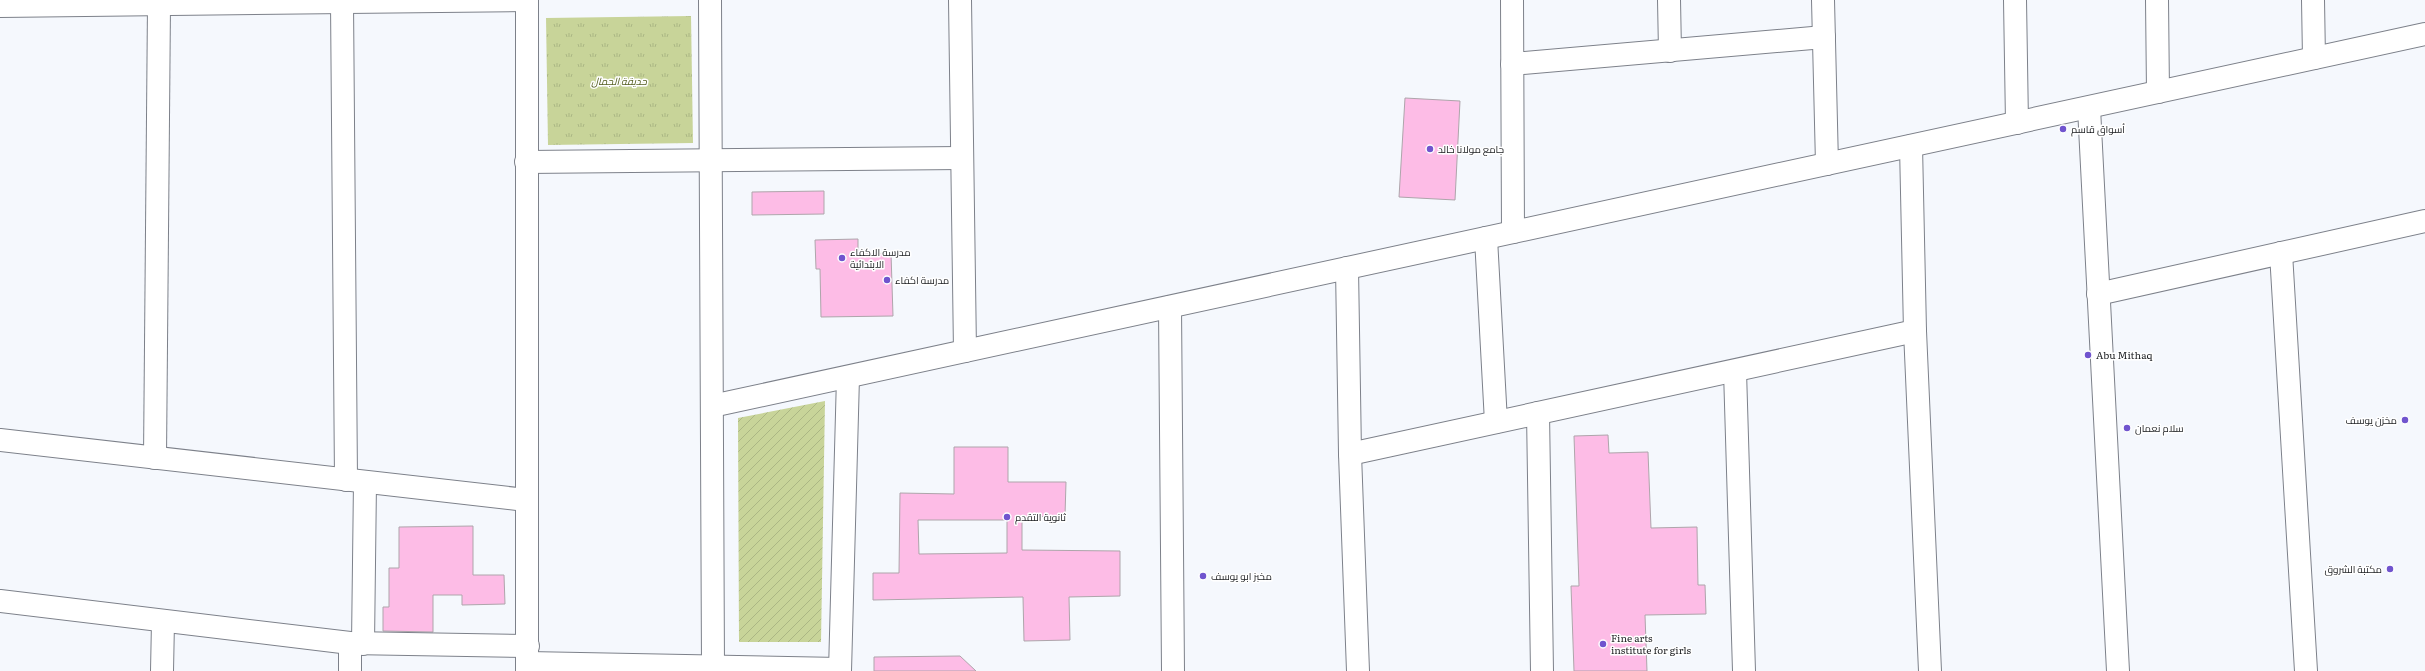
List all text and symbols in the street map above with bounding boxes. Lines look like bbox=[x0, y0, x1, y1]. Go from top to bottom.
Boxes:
park label: حديقة الجمال bbox=[591, 73, 647, 88]
place label: أسواق قاسم bbox=[2071, 121, 2125, 137]
marker: أسواق قاسم bbox=[2058, 124, 2068, 134]
place label: جامع مولانا خالد bbox=[1438, 141, 1504, 156]
marker: جامع مولانا خالد bbox=[1425, 144, 1435, 154]
place label: مدرسة الاكفاء الابتدائية bbox=[850, 244, 911, 271]
marker: مدرسة الاكفاء الابتدائية bbox=[837, 253, 847, 263]
place label: مدرسة اكفاء bbox=[895, 272, 949, 287]
marker: مدرسة اكفاء bbox=[882, 275, 892, 285]
place label: Abu Mithaq bbox=[2096, 347, 2152, 362]
marker: Abu Mithaq bbox=[2083, 350, 2093, 360]
place label: مخزن يوسف bbox=[2346, 412, 2397, 427]
marker: مخزن يوسف bbox=[2400, 415, 2410, 425]
place label: سلام نعمان bbox=[2135, 420, 2184, 436]
marker: سلام نعمان bbox=[2122, 423, 2132, 433]
place label: ثانوية التقدم bbox=[1015, 509, 1066, 525]
marker: ثانوية التقدم bbox=[1002, 512, 1012, 522]
place label: مكتبة الشروق bbox=[2324, 561, 2382, 576]
marker: مكتبة الشروق bbox=[2385, 564, 2395, 574]
place label: مخبز ابو يوسف bbox=[1211, 568, 1272, 583]
marker: مخبز ابو يوسف bbox=[1198, 571, 1208, 581]
place label: Fine arts institute for girls bbox=[1611, 630, 1692, 657]
marker: Fine arts institute for girls bbox=[1598, 639, 1608, 649]

